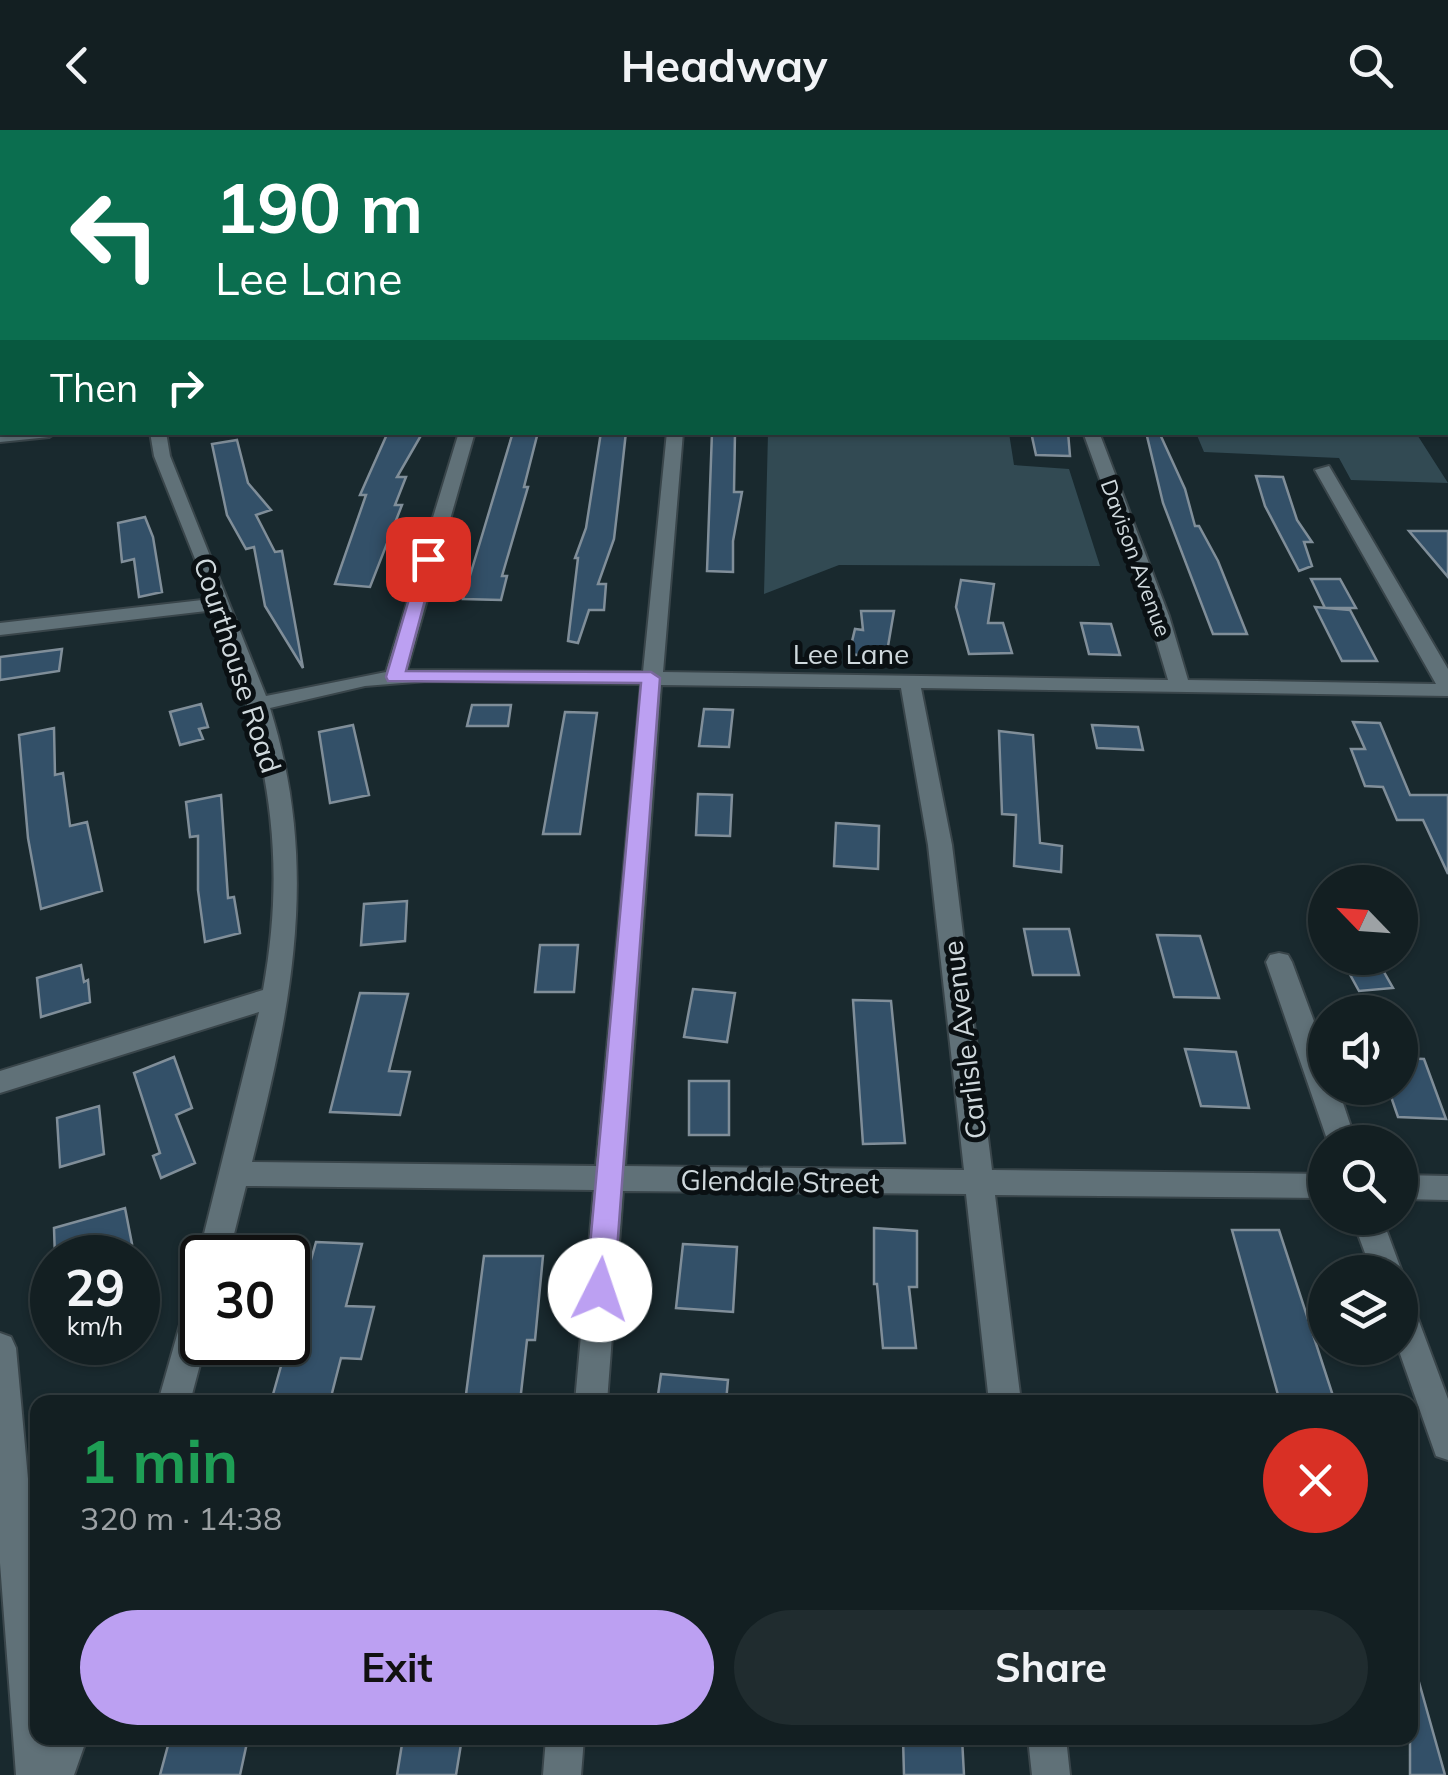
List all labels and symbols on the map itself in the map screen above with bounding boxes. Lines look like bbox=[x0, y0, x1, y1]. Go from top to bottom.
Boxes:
street label: Davison Avenue bbox=[1095, 476, 1177, 640]
pin bbox=[386, 517, 471, 602]
street label: Courthouse Road bbox=[187, 553, 289, 777]
street label: Lee Lane bbox=[793, 636, 909, 671]
north arrow bbox=[1308, 865, 1418, 975]
street label: Carlisle Avenue bbox=[934, 939, 994, 1141]
street label: Glendale Street bbox=[680, 1162, 880, 1200]
speed limit sign: 30 bbox=[180, 1235, 310, 1365]
position arrow bbox=[548, 1238, 652, 1342]

